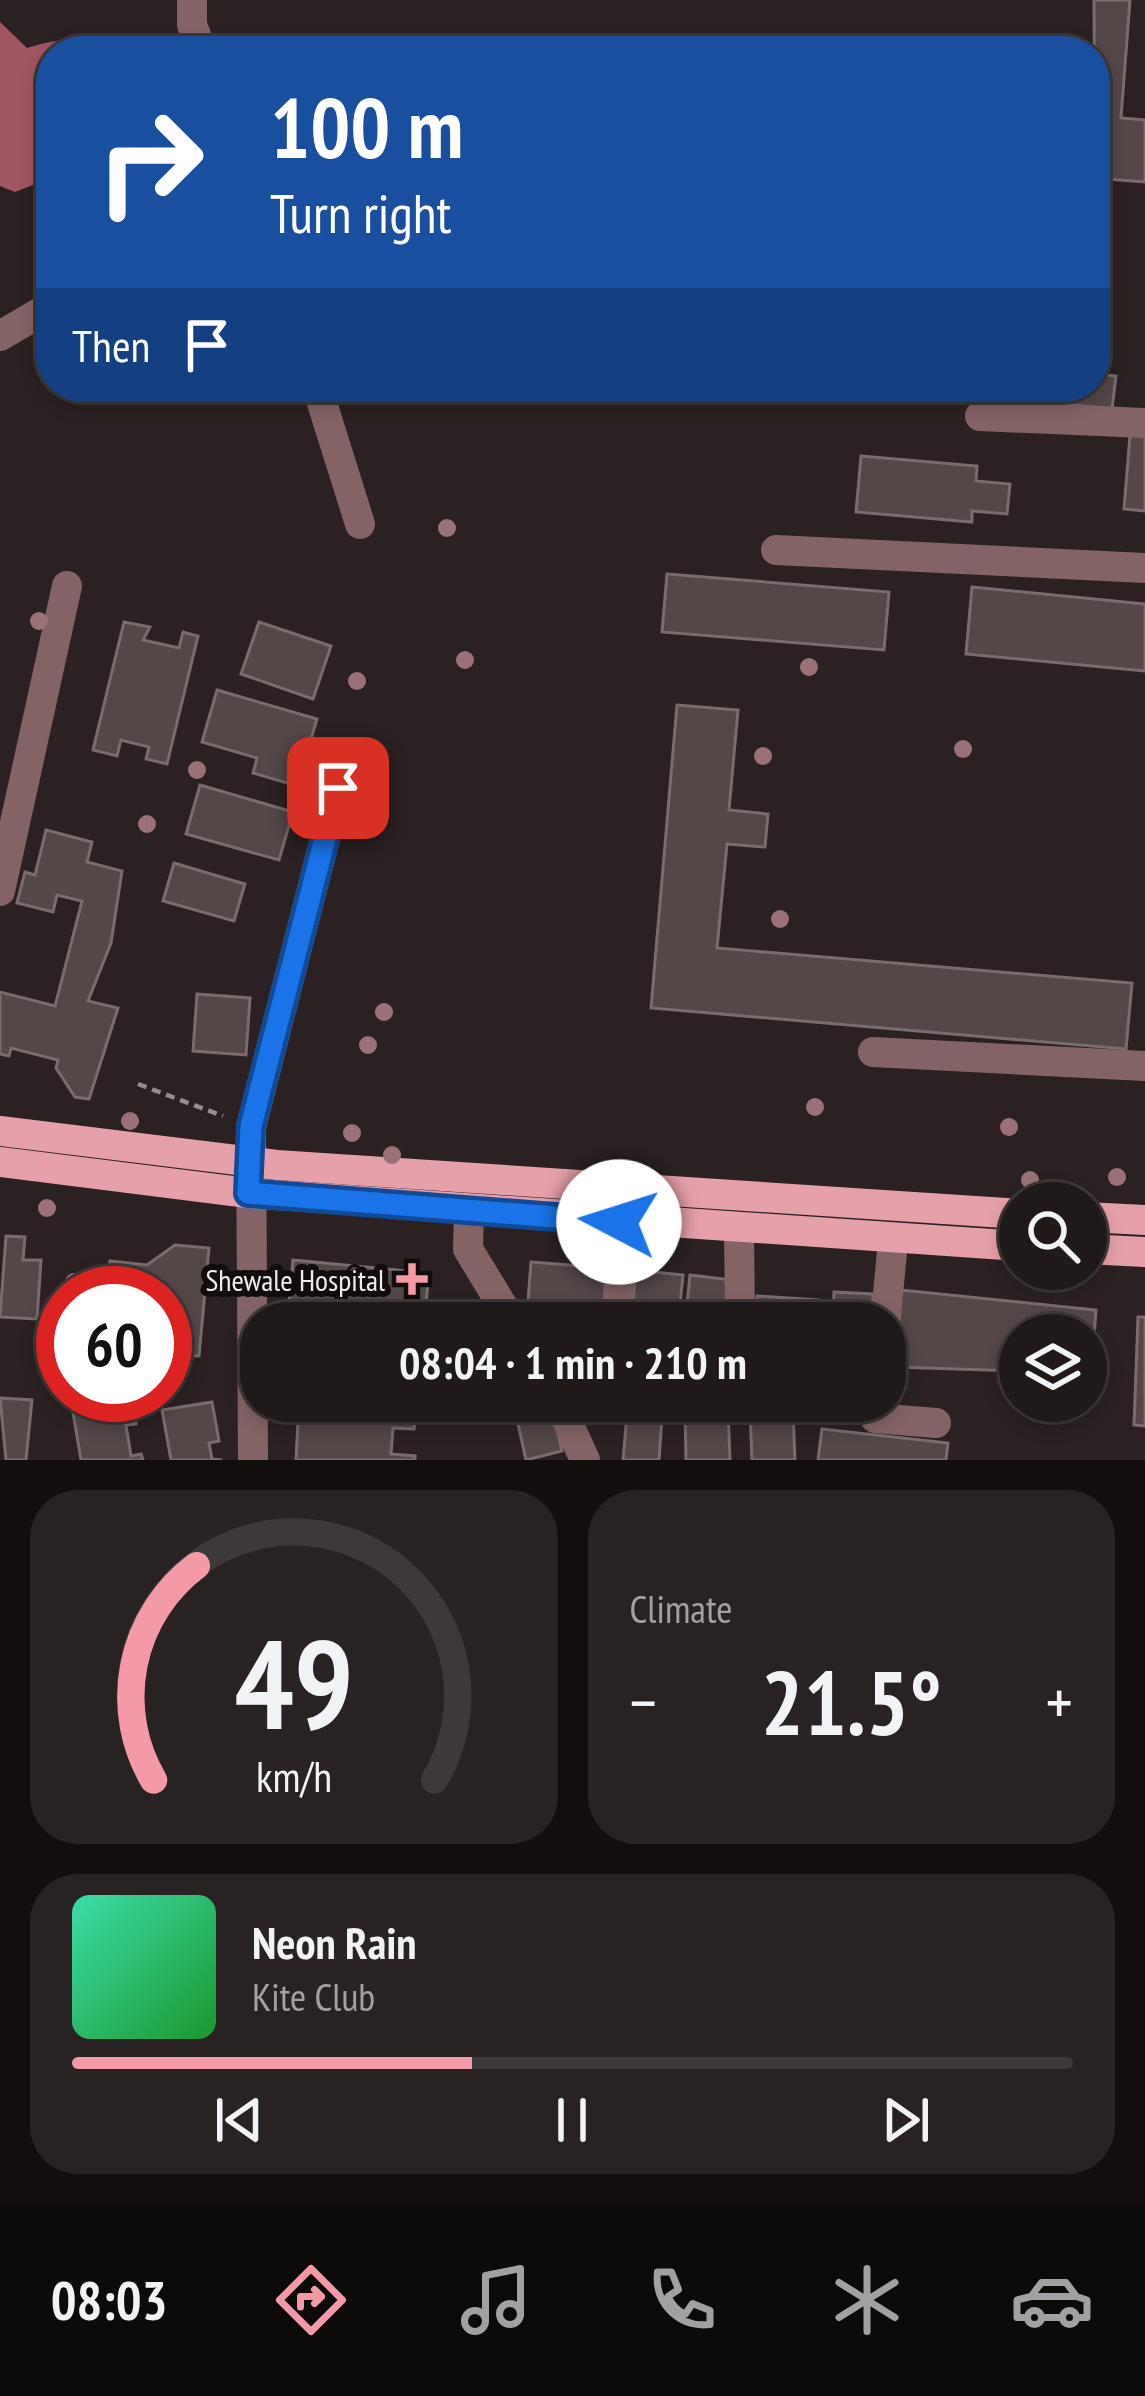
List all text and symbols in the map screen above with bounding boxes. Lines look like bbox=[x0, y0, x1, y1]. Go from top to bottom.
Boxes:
text: 100 m bbox=[270, 72, 463, 181]
icon: right bbox=[72, 84, 228, 240]
text: Turn right bbox=[270, 178, 451, 248]
icon: arrive bbox=[174, 312, 240, 378]
text: Then bbox=[72, 316, 150, 374]
pin bbox=[287, 737, 389, 839]
icon: arrive bbox=[305, 755, 371, 821]
position arrow bbox=[556, 1159, 682, 1285]
map controls bbox=[999, 1182, 1107, 1422]
button: search bbox=[999, 1182, 1107, 1290]
place label: Shewale Hospital bbox=[205, 1260, 385, 1299]
marker: Shewale Hospital bbox=[396, 1263, 428, 1295]
speed limit sign: 60 bbox=[36, 1266, 192, 1422]
button: layers bbox=[999, 1314, 1107, 1422]
text: 08:04 · 1 min · 210 m bbox=[399, 1333, 747, 1391]
text: Climate bbox=[630, 1583, 732, 1634]
text: 49 bbox=[234, 1602, 353, 1763]
text: 21.5° bbox=[761, 1643, 942, 1760]
text: − bbox=[630, 1659, 657, 1744]
text: + bbox=[1046, 1659, 1073, 1744]
text: km/h bbox=[256, 1748, 332, 1804]
text: Neon Rain bbox=[252, 1913, 417, 1971]
text: Kite Club bbox=[252, 1971, 375, 2022]
icon: previous bbox=[206, 2087, 272, 2153]
icon: pause bbox=[539, 2087, 605, 2153]
icon: next bbox=[873, 2087, 939, 2153]
icon: directions bbox=[269, 2258, 353, 2342]
icon: music bbox=[454, 2258, 538, 2342]
icon: phone bbox=[640, 2258, 724, 2342]
icon: climate bbox=[825, 2258, 909, 2342]
icon: car bbox=[1010, 2258, 1094, 2342]
text: 08:03 bbox=[51, 2265, 167, 2335]

